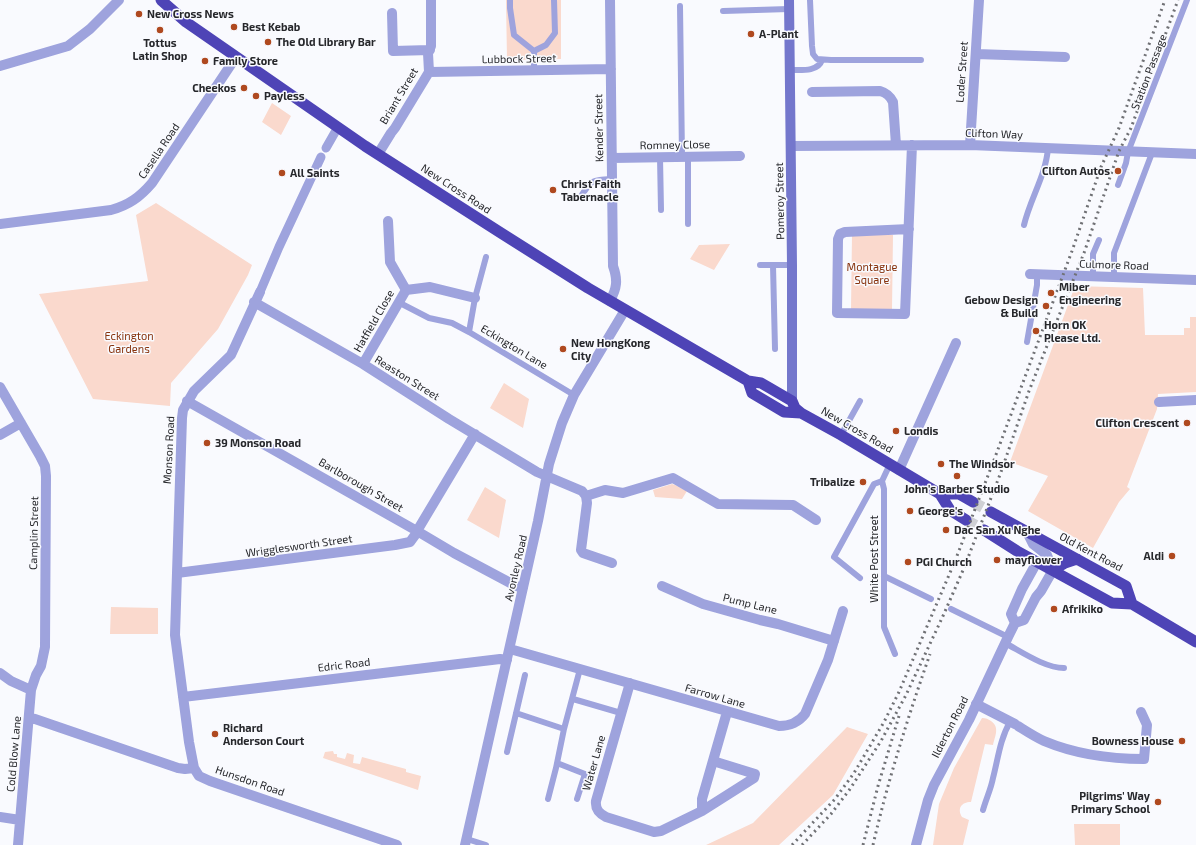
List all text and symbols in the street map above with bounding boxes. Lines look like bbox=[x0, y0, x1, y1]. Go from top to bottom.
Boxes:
place label: New Cross News bbox=[147, 7, 234, 21]
marker: New Cross News bbox=[134, 9, 144, 19]
place label: Best Kebab bbox=[242, 20, 300, 34]
marker: Best Kebab bbox=[229, 22, 239, 32]
marker: Tottus Latin Shop bbox=[155, 25, 165, 35]
place label: A-Plant bbox=[759, 27, 799, 41]
marker: A-Plant bbox=[746, 29, 756, 39]
street label: Station Passage bbox=[1128, 32, 1170, 112]
place label: The Old Library Bar bbox=[276, 35, 376, 49]
place label: Tottus Latin Shop bbox=[133, 36, 187, 62]
marker: The Old Library Bar bbox=[263, 37, 273, 47]
street label: Loder Street bbox=[953, 41, 971, 103]
street label: Lubbock Street bbox=[482, 52, 556, 66]
place label: Family Store bbox=[213, 54, 278, 68]
marker: Family Store bbox=[200, 56, 210, 66]
street label: Briant Street bbox=[377, 65, 421, 127]
place label: Cheekos bbox=[192, 81, 236, 95]
marker: Cheekos bbox=[239, 83, 249, 93]
place label: Payless bbox=[264, 89, 305, 103]
marker: Payless bbox=[251, 91, 261, 101]
street label: Kender Street bbox=[592, 94, 606, 162]
street label: Casella Road bbox=[136, 121, 182, 181]
street label: Clifton Way bbox=[965, 126, 1023, 142]
street label: Romney Close bbox=[640, 138, 710, 152]
street label: New Cross Road bbox=[418, 161, 494, 217]
street label: Pomeroy Street bbox=[773, 162, 787, 240]
place label: Clifton Autos bbox=[1042, 164, 1110, 178]
place label: All Saints bbox=[290, 166, 339, 180]
marker: Clifton Autos bbox=[1113, 166, 1123, 176]
marker: All Saints bbox=[277, 168, 287, 178]
place label: Christ Faith Tabernacle bbox=[561, 177, 621, 203]
marker: Christ Faith Tabernacle bbox=[548, 185, 558, 195]
street label: Culmore Road bbox=[1079, 257, 1149, 273]
park label: Montague Square bbox=[847, 260, 897, 286]
place label: Miber Engineering bbox=[1059, 280, 1121, 306]
street label: Hatfield Close bbox=[351, 288, 397, 354]
marker: Miber Engineering bbox=[1046, 288, 1056, 298]
place label: Gebow Design & Build bbox=[964, 293, 1038, 319]
marker: Gebow Design & Build bbox=[1041, 301, 1051, 311]
place label: Horn OK Please Ltd. bbox=[1044, 318, 1101, 344]
street label: Eckington Lane bbox=[478, 322, 550, 372]
marker: Horn OK Please Ltd. bbox=[1031, 326, 1041, 336]
park label: Eckington Gardens bbox=[104, 329, 154, 355]
place label: New HongKong City bbox=[571, 336, 650, 362]
marker: New HongKong City bbox=[558, 344, 568, 354]
street label: Reaston Street bbox=[372, 353, 442, 403]
street label: New Cross Road bbox=[819, 404, 895, 456]
street label: Monson Road bbox=[161, 416, 177, 484]
place label: Clifton Crescent bbox=[1095, 416, 1179, 430]
marker: Clifton Crescent bbox=[1182, 418, 1192, 428]
place label: Londis bbox=[904, 424, 938, 438]
marker: Londis bbox=[891, 426, 901, 436]
place label: 39 Monson Road bbox=[215, 436, 301, 450]
marker: 39 Monson Road bbox=[202, 438, 212, 448]
street label: Barlborough Street bbox=[316, 455, 406, 515]
place label: The Windsor bbox=[949, 457, 1015, 471]
marker: The Windsor bbox=[936, 459, 946, 469]
marker: John's Barber Studio bbox=[952, 471, 962, 481]
place label: Tribalize bbox=[810, 475, 855, 489]
marker: Tribalize bbox=[858, 477, 868, 487]
place label: John's Barber Studio bbox=[904, 482, 1010, 496]
street label: Camplin Street bbox=[27, 496, 41, 570]
place label: George's bbox=[918, 504, 963, 518]
marker: George's bbox=[905, 506, 915, 516]
street label: White Post Street bbox=[867, 515, 881, 603]
place label: Dac San Xu Nghe bbox=[954, 523, 1041, 537]
marker: Dac San Xu Nghe bbox=[941, 525, 951, 535]
street label: Old Kent Road bbox=[1057, 530, 1125, 574]
street label: Wrigglesworth Street bbox=[245, 532, 353, 560]
street label: Avonley Road bbox=[502, 533, 530, 603]
place label: Aldi bbox=[1144, 549, 1164, 563]
marker: Aldi bbox=[1167, 551, 1177, 561]
place label: mayflower bbox=[1005, 553, 1062, 567]
place label: PGI Church bbox=[916, 555, 972, 569]
marker: mayflower bbox=[992, 555, 1002, 565]
marker: PGI Church bbox=[903, 557, 913, 567]
street label: Pump Lane bbox=[722, 591, 778, 617]
place label: Afrikiko bbox=[1062, 602, 1103, 616]
marker: Afrikiko bbox=[1049, 604, 1059, 614]
street label: Edric Road bbox=[317, 655, 371, 675]
street label: Farrow Lane bbox=[683, 681, 747, 711]
street label: Ilderton Road bbox=[929, 694, 971, 760]
street label: Cold Blow Lane bbox=[4, 715, 24, 793]
place label: Richard Anderson Court bbox=[223, 721, 304, 747]
marker: Richard Anderson Court bbox=[210, 729, 220, 739]
street label: Water Lane bbox=[580, 734, 608, 792]
place label: Bowness House bbox=[1092, 734, 1174, 748]
marker: Bowness House bbox=[1177, 736, 1187, 746]
street label: Hunsdon Road bbox=[214, 763, 286, 799]
place label: Pilgrims' Way Primary School bbox=[1071, 789, 1150, 815]
marker: Pilgrims' Way Primary School bbox=[1153, 797, 1163, 807]

